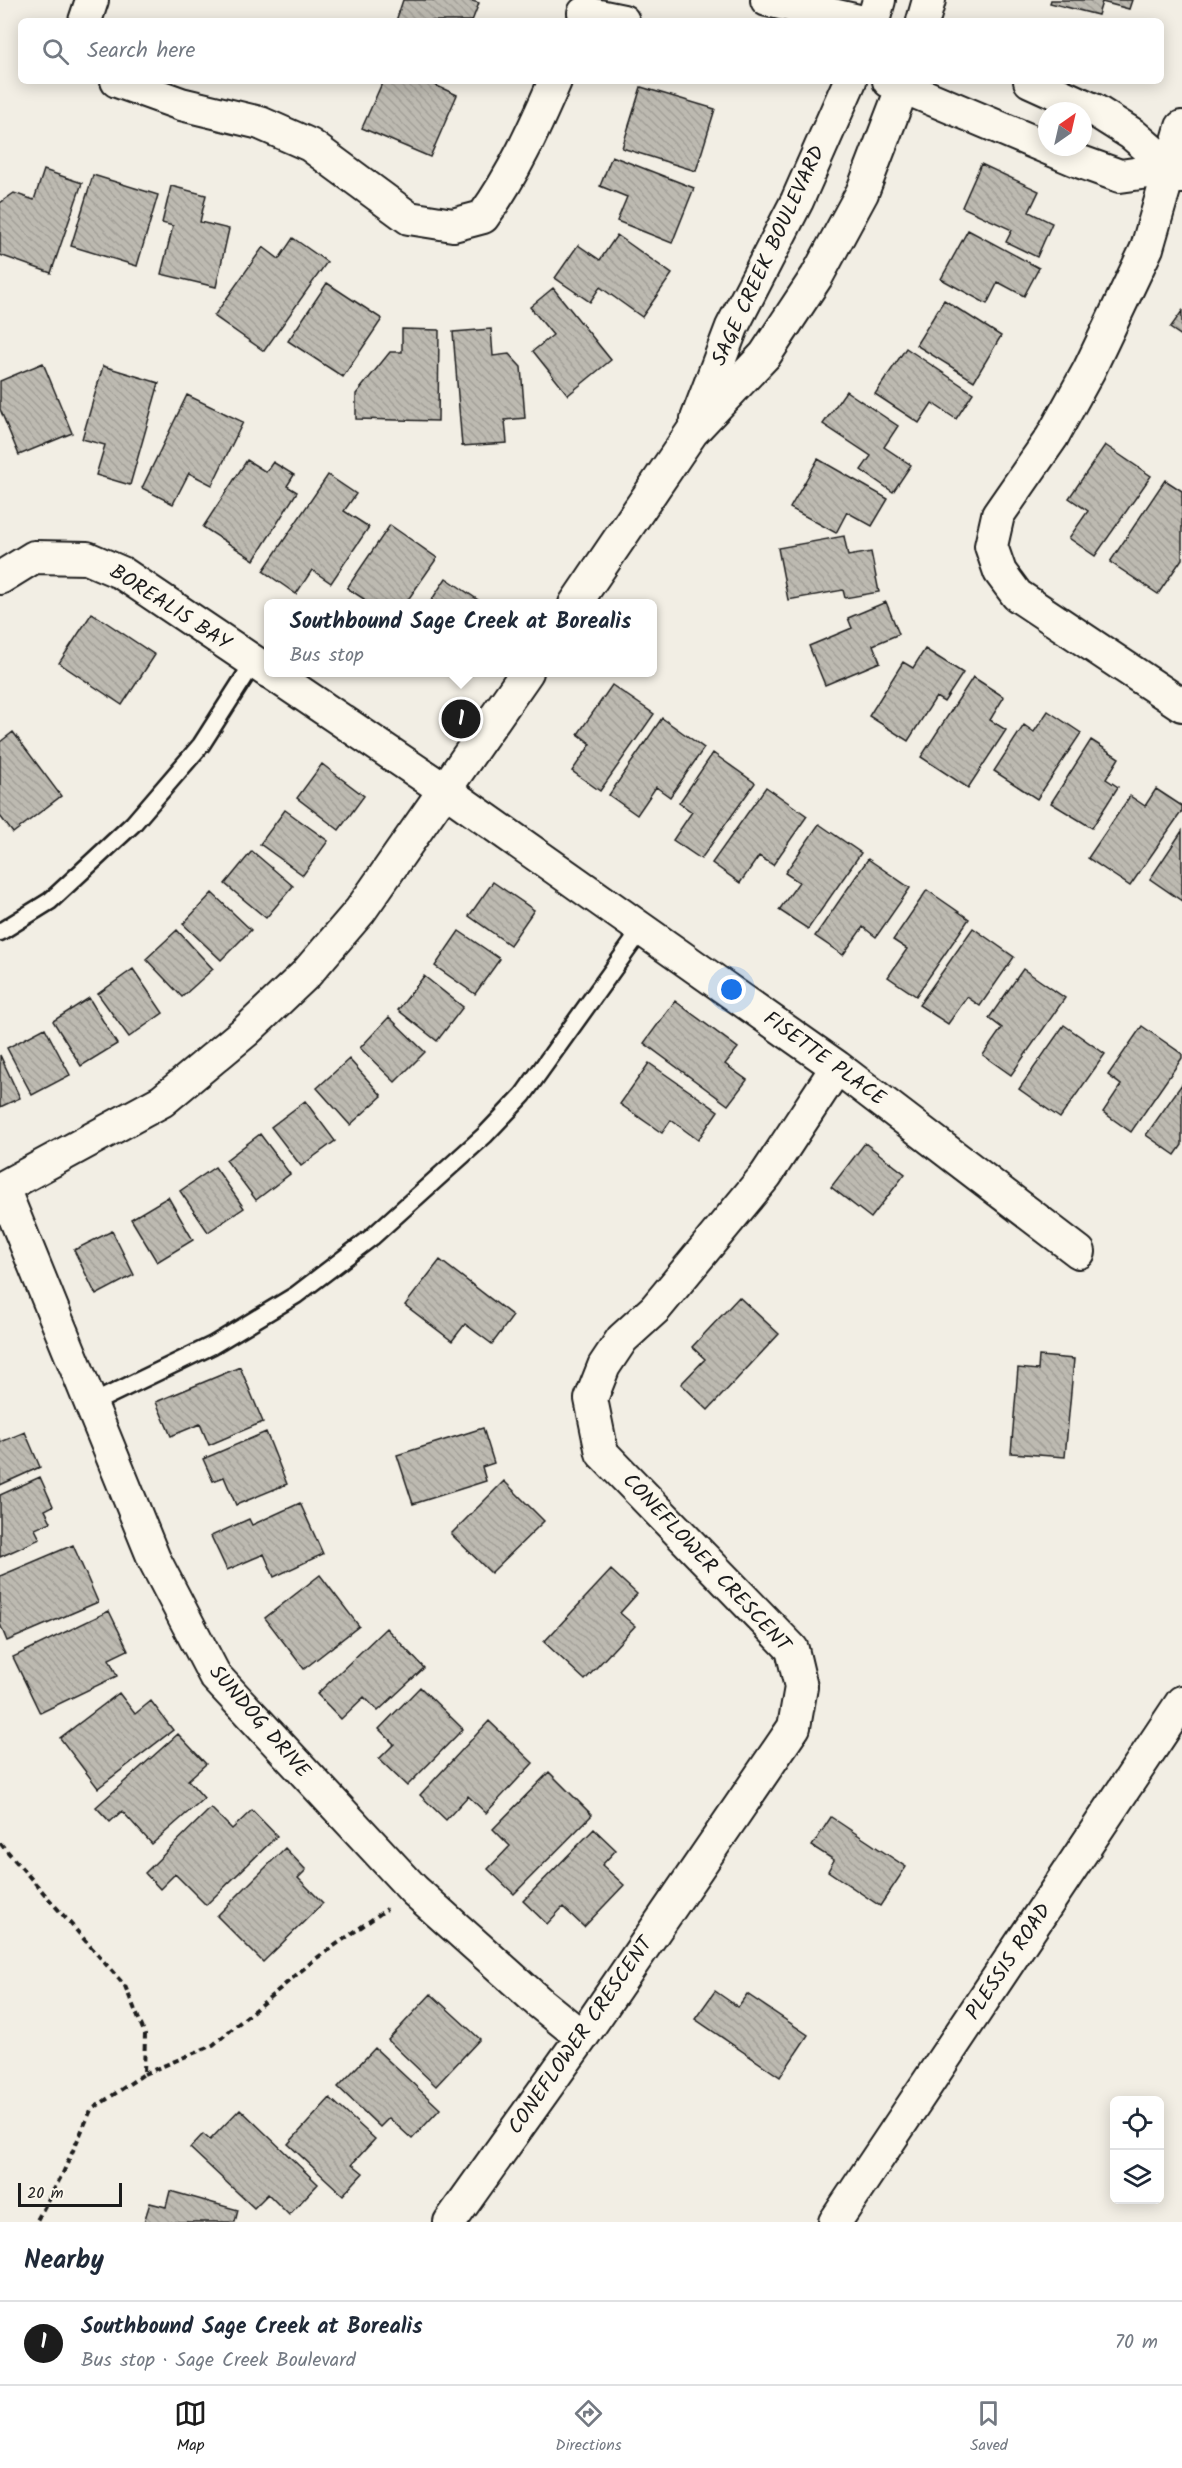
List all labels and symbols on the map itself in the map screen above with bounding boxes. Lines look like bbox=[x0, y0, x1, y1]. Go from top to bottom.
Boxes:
north arrow bbox=[1038, 102, 1092, 156]
street label: SAGE CREEK BOULEVARD bbox=[703, 140, 835, 372]
street label: BOREALIS BAY bbox=[103, 556, 238, 660]
pin: 1 bbox=[442, 696, 480, 742]
your location bbox=[717, 975, 746, 1004]
street label: FISETTE PLACE bbox=[756, 1003, 893, 1115]
street label: CONEFLOWER CRESCENT bbox=[614, 1466, 799, 1662]
street label: SUNDOG DRIVE bbox=[200, 1658, 318, 1787]
street label: PLESSIS ROAD bbox=[958, 1897, 1060, 2027]
street label: CONEFLOWER CRESCENT bbox=[500, 1929, 663, 2142]
scale bar bbox=[18, 2180, 122, 2208]

